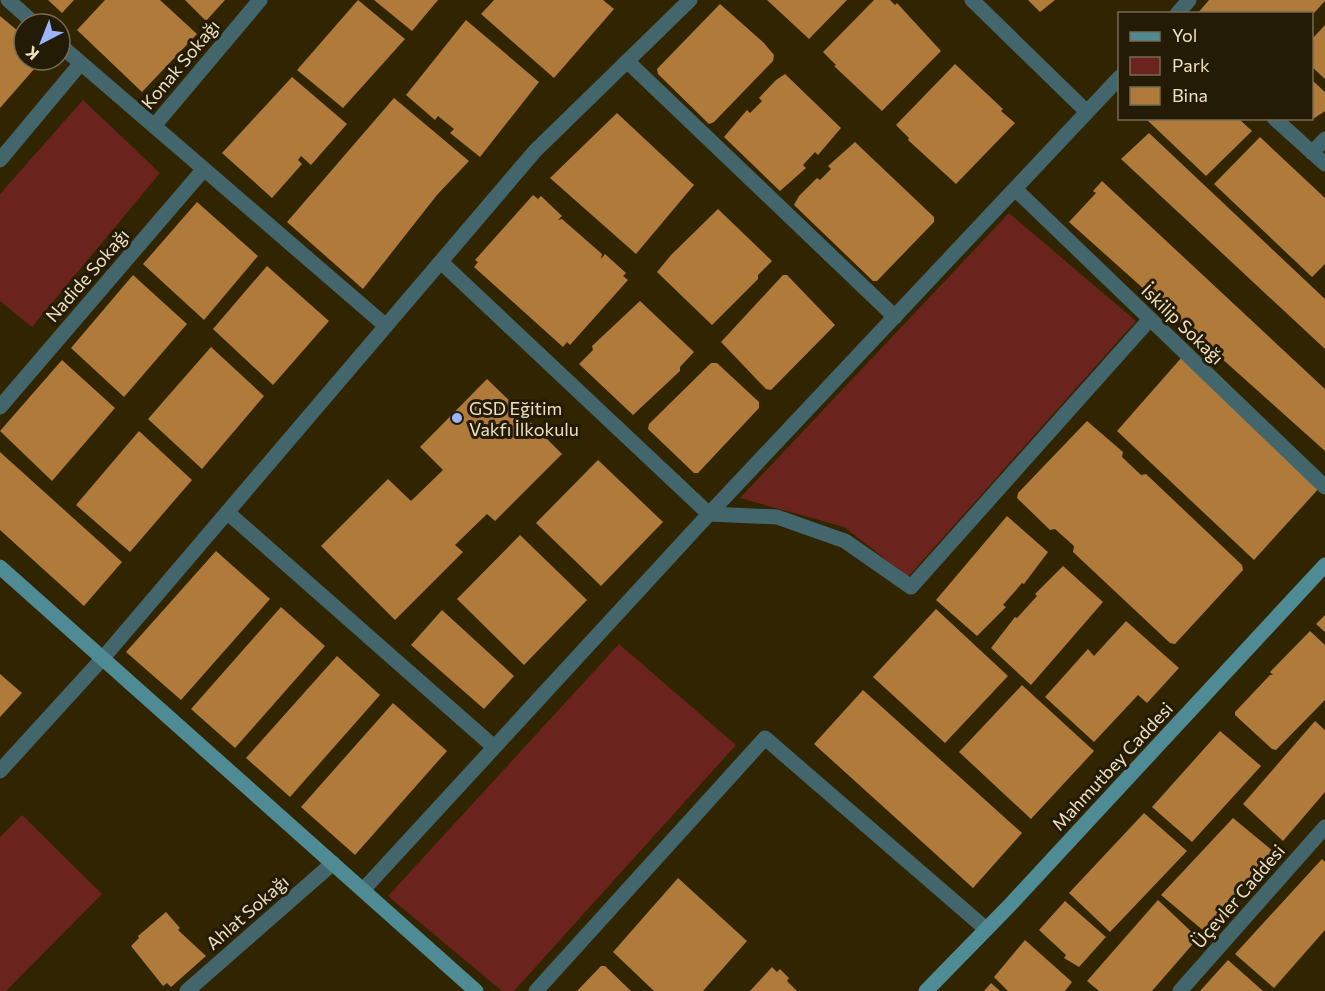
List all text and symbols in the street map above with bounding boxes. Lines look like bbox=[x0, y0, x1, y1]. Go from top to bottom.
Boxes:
north arrow bbox=[12, 12, 72, 72]
legend bbox=[1118, 12, 1313, 120]
street label: Konak Sokağı bbox=[136, 15, 224, 113]
text: Yol bbox=[1172, 24, 1197, 46]
text: K bbox=[21, 43, 42, 64]
text: Park bbox=[1172, 54, 1210, 76]
text: Bina bbox=[1172, 84, 1208, 106]
street label: Nadide Sokağı bbox=[41, 224, 133, 326]
street label: İskilip Sokağı bbox=[1137, 279, 1229, 369]
place label: GSD Eğitim Vakfı İlkokulu bbox=[469, 397, 579, 440]
marker: GSD Eğitim Vakfı İlkokulu bbox=[450, 411, 464, 425]
street label: Mahmutbey Caddesi bbox=[1047, 697, 1177, 835]
street label: Üçevler Caddesi bbox=[1187, 840, 1289, 952]
street label: Ahlat Sokağı bbox=[201, 870, 293, 954]

